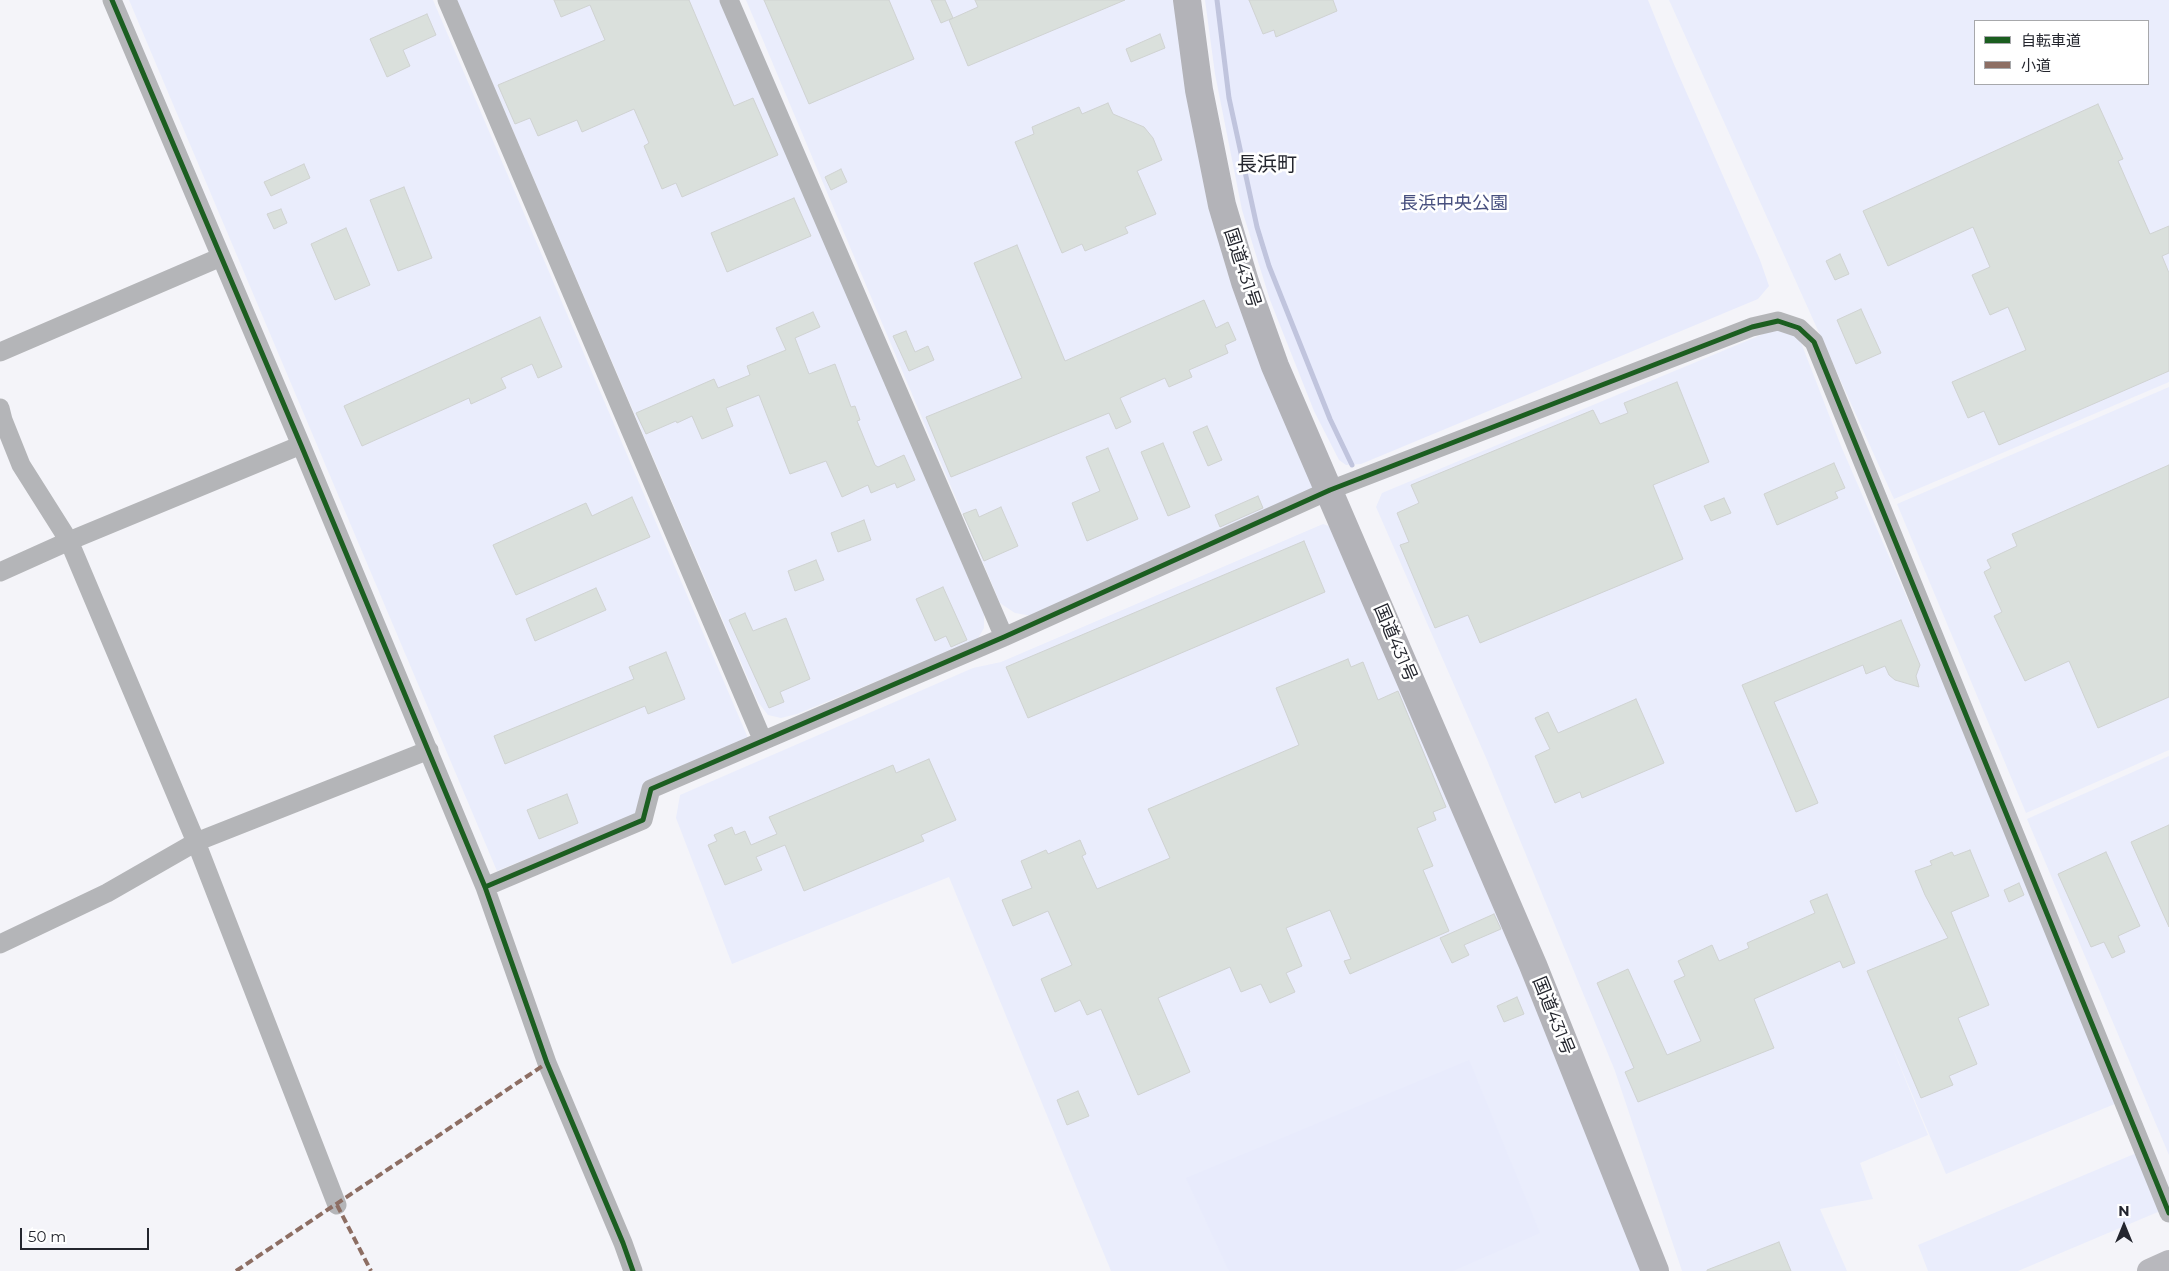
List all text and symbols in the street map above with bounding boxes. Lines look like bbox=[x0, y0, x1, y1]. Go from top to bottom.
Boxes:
legend bbox=[1974, 20, 2149, 85]
text: 自転車道 bbox=[2021, 31, 2081, 50]
text: 小道 bbox=[2021, 56, 2051, 75]
district label: 長浜町 bbox=[1237, 153, 1297, 177]
park label: 長浜中央公園 bbox=[1400, 193, 1508, 215]
street label: 国道431号 bbox=[1219, 226, 1265, 310]
street label: 国道431号 bbox=[1369, 601, 1421, 685]
street label: 国道431号 bbox=[1528, 974, 1578, 1058]
north arrow bbox=[2099, 1201, 2149, 1251]
text: N bbox=[2118, 1202, 2130, 1220]
scale bar bbox=[22, 1218, 151, 1250]
text: 50 m bbox=[28, 1227, 66, 1246]

